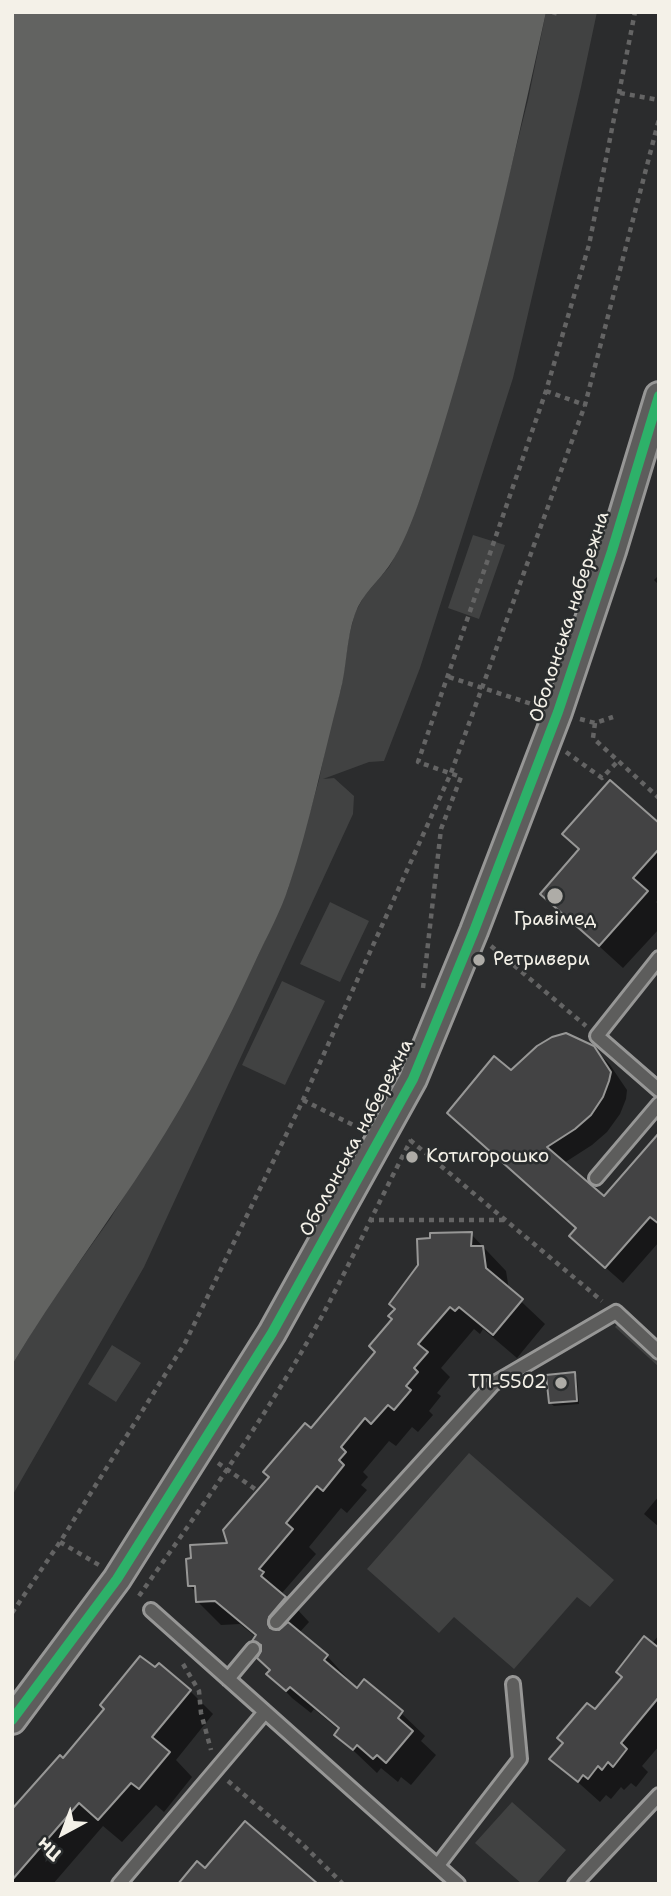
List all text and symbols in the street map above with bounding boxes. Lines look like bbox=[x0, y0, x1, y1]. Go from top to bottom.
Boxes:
street label: Оболонська набережна bbox=[525, 509, 615, 725]
marker: Гравімед bbox=[545, 886, 565, 906]
place label: Гравімед bbox=[514, 909, 596, 931]
place label: Ретривери bbox=[493, 949, 590, 971]
marker: Ретривери bbox=[471, 952, 487, 968]
street label: Оболонська набережна bbox=[295, 1035, 419, 1241]
place label: Котигорошко bbox=[426, 1146, 549, 1168]
marker: Котигорошко bbox=[404, 1149, 420, 1165]
place label: ТП-5502 bbox=[468, 1372, 547, 1394]
marker: ТП-5502 bbox=[553, 1375, 569, 1391]
north arrow bbox=[28, 1798, 98, 1868]
text: Пн bbox=[31, 1832, 67, 1867]

